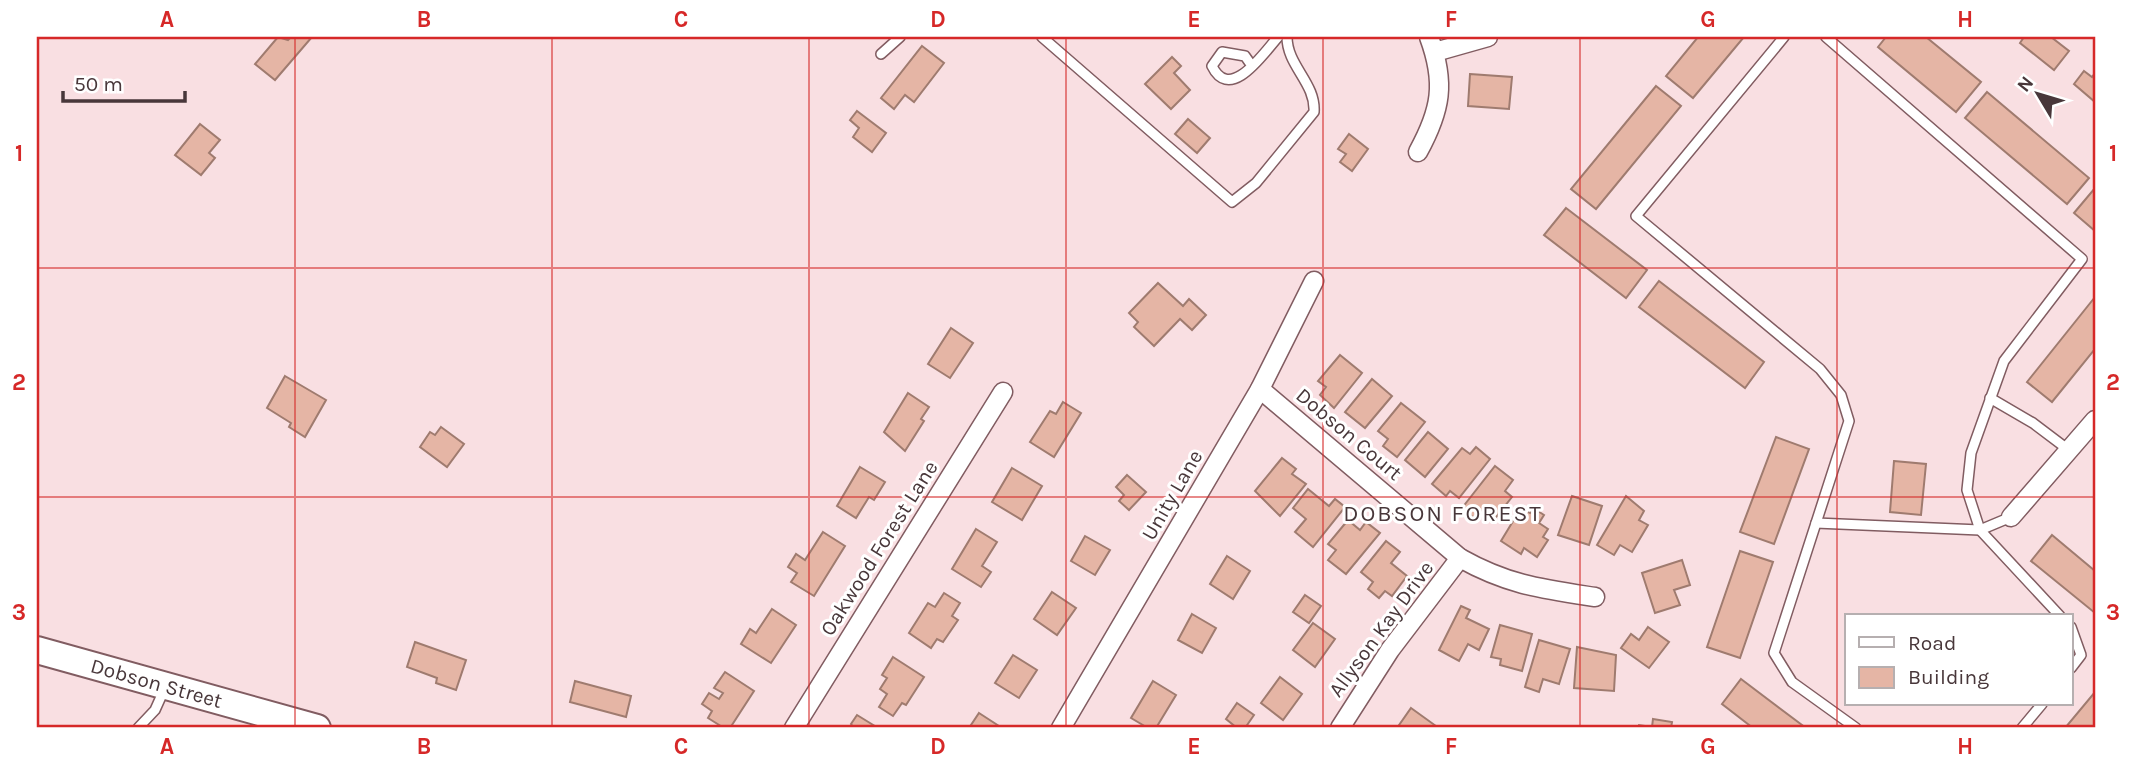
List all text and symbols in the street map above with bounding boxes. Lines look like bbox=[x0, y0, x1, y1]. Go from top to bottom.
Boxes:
text: A bbox=[160, 6, 174, 33]
text: B bbox=[417, 6, 431, 33]
text: C bbox=[674, 6, 688, 33]
text: D bbox=[930, 6, 946, 33]
text: E bbox=[1187, 6, 1201, 33]
text: F bbox=[1445, 6, 1457, 33]
text: G bbox=[1700, 6, 1716, 33]
text: H bbox=[1957, 6, 1973, 33]
scale bar bbox=[63, 60, 186, 104]
north arrow bbox=[2002, 60, 2072, 130]
text: 50 m bbox=[74, 72, 123, 96]
text: N bbox=[2013, 72, 2038, 96]
text: 1 bbox=[15, 140, 23, 167]
text: 1 bbox=[2109, 140, 2117, 167]
text: 2 bbox=[12, 369, 26, 396]
text: 2 bbox=[2106, 369, 2120, 396]
street label: Dobson Court bbox=[1291, 383, 1407, 485]
street label: Unity Lane bbox=[1137, 446, 1207, 544]
street label: Oakwood Forest Lane bbox=[815, 456, 943, 640]
district label: DOBSON FOREST bbox=[1343, 500, 1543, 527]
street label: Allyson Kay Drive bbox=[1324, 556, 1438, 702]
text: 3 bbox=[12, 599, 26, 626]
text: 3 bbox=[2106, 599, 2120, 626]
legend bbox=[1845, 614, 2072, 706]
text: Road bbox=[1908, 631, 1956, 655]
street label: Dobson Street bbox=[88, 654, 225, 713]
text: Building bbox=[1908, 665, 1989, 689]
text: A bbox=[160, 733, 174, 760]
text: B bbox=[417, 733, 431, 760]
text: C bbox=[674, 733, 688, 760]
text: D bbox=[930, 733, 946, 760]
text: E bbox=[1187, 733, 1201, 760]
text: F bbox=[1445, 733, 1457, 760]
text: G bbox=[1700, 733, 1716, 760]
text: H bbox=[1957, 733, 1973, 760]

